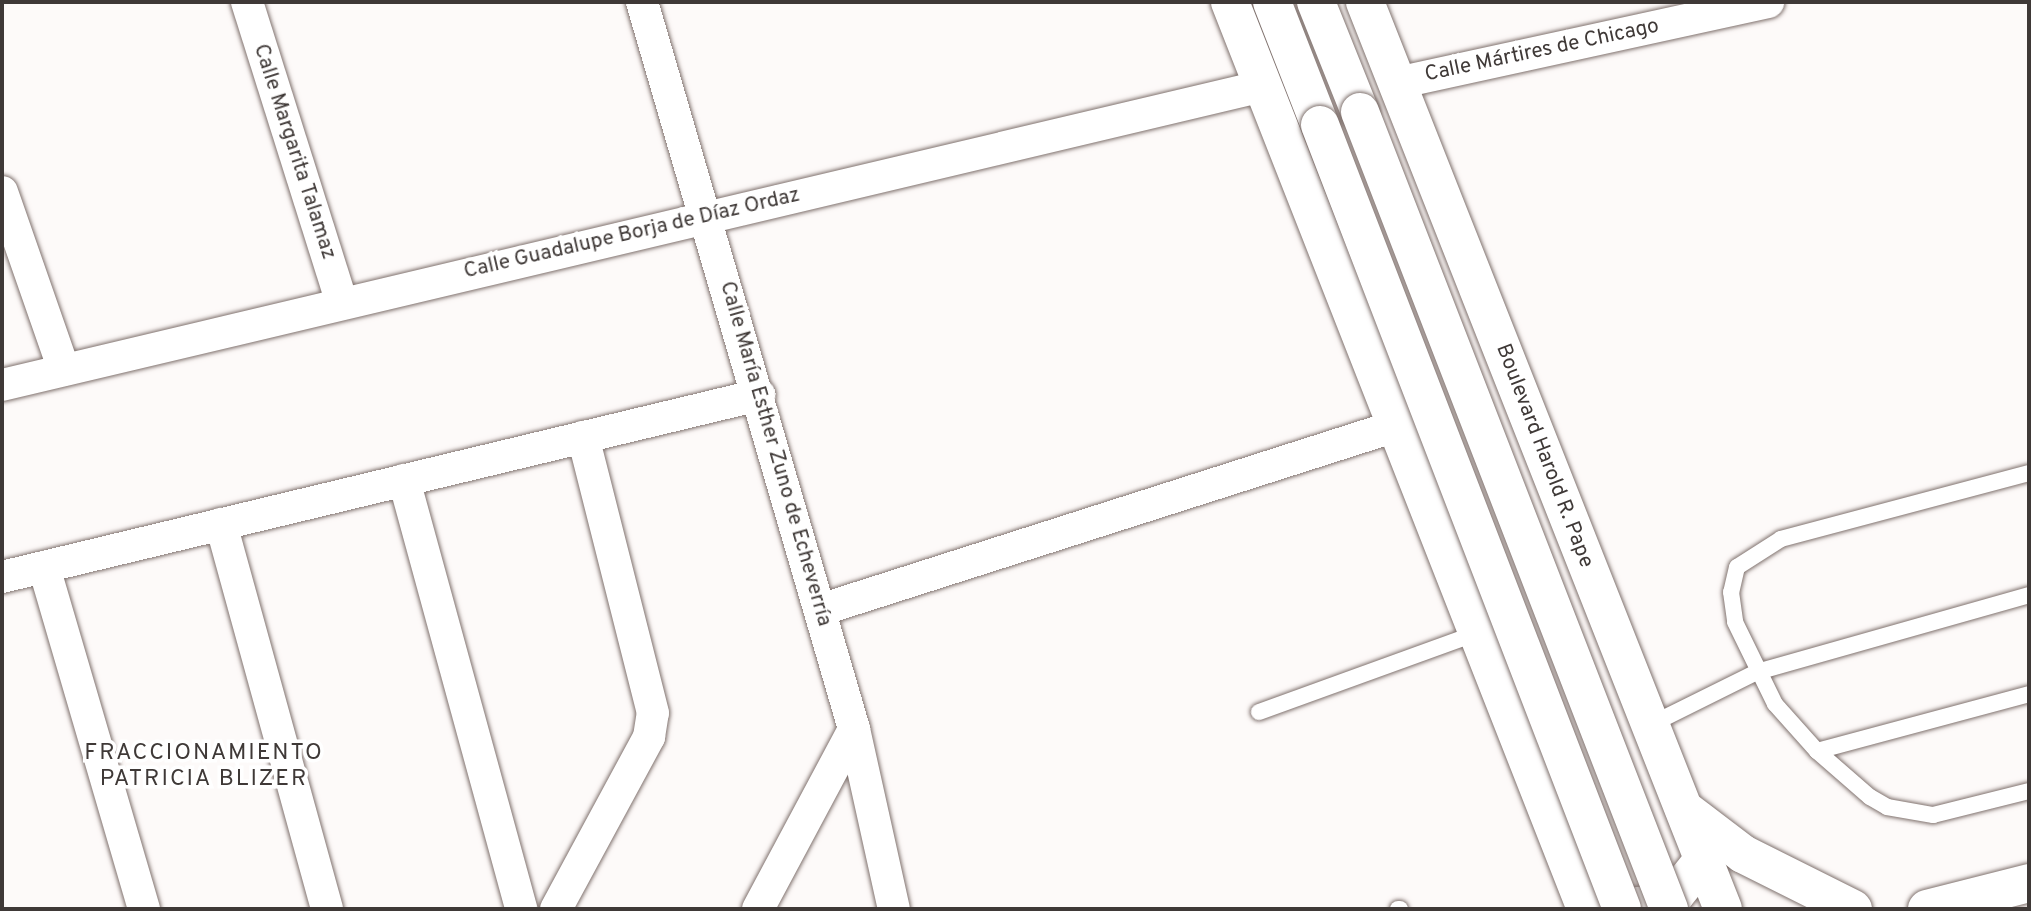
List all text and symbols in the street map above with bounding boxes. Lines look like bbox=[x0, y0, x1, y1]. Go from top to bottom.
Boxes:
street label: Calle Mártires de Chicago bbox=[1423, 14, 1661, 88]
street label: Calle Margarita Talamaz bbox=[247, 41, 341, 263]
street label: Calle Guadalupe Borja de Díaz Ordaz bbox=[462, 183, 802, 285]
street label: Calle María Esther Zuno de Echeverría bbox=[714, 279, 836, 629]
street label: Boulevard Harold R. Pape bbox=[1490, 340, 1598, 572]
district label: FRACCIONAMIENTO PATRICIA BLIZER bbox=[86, 740, 322, 794]

